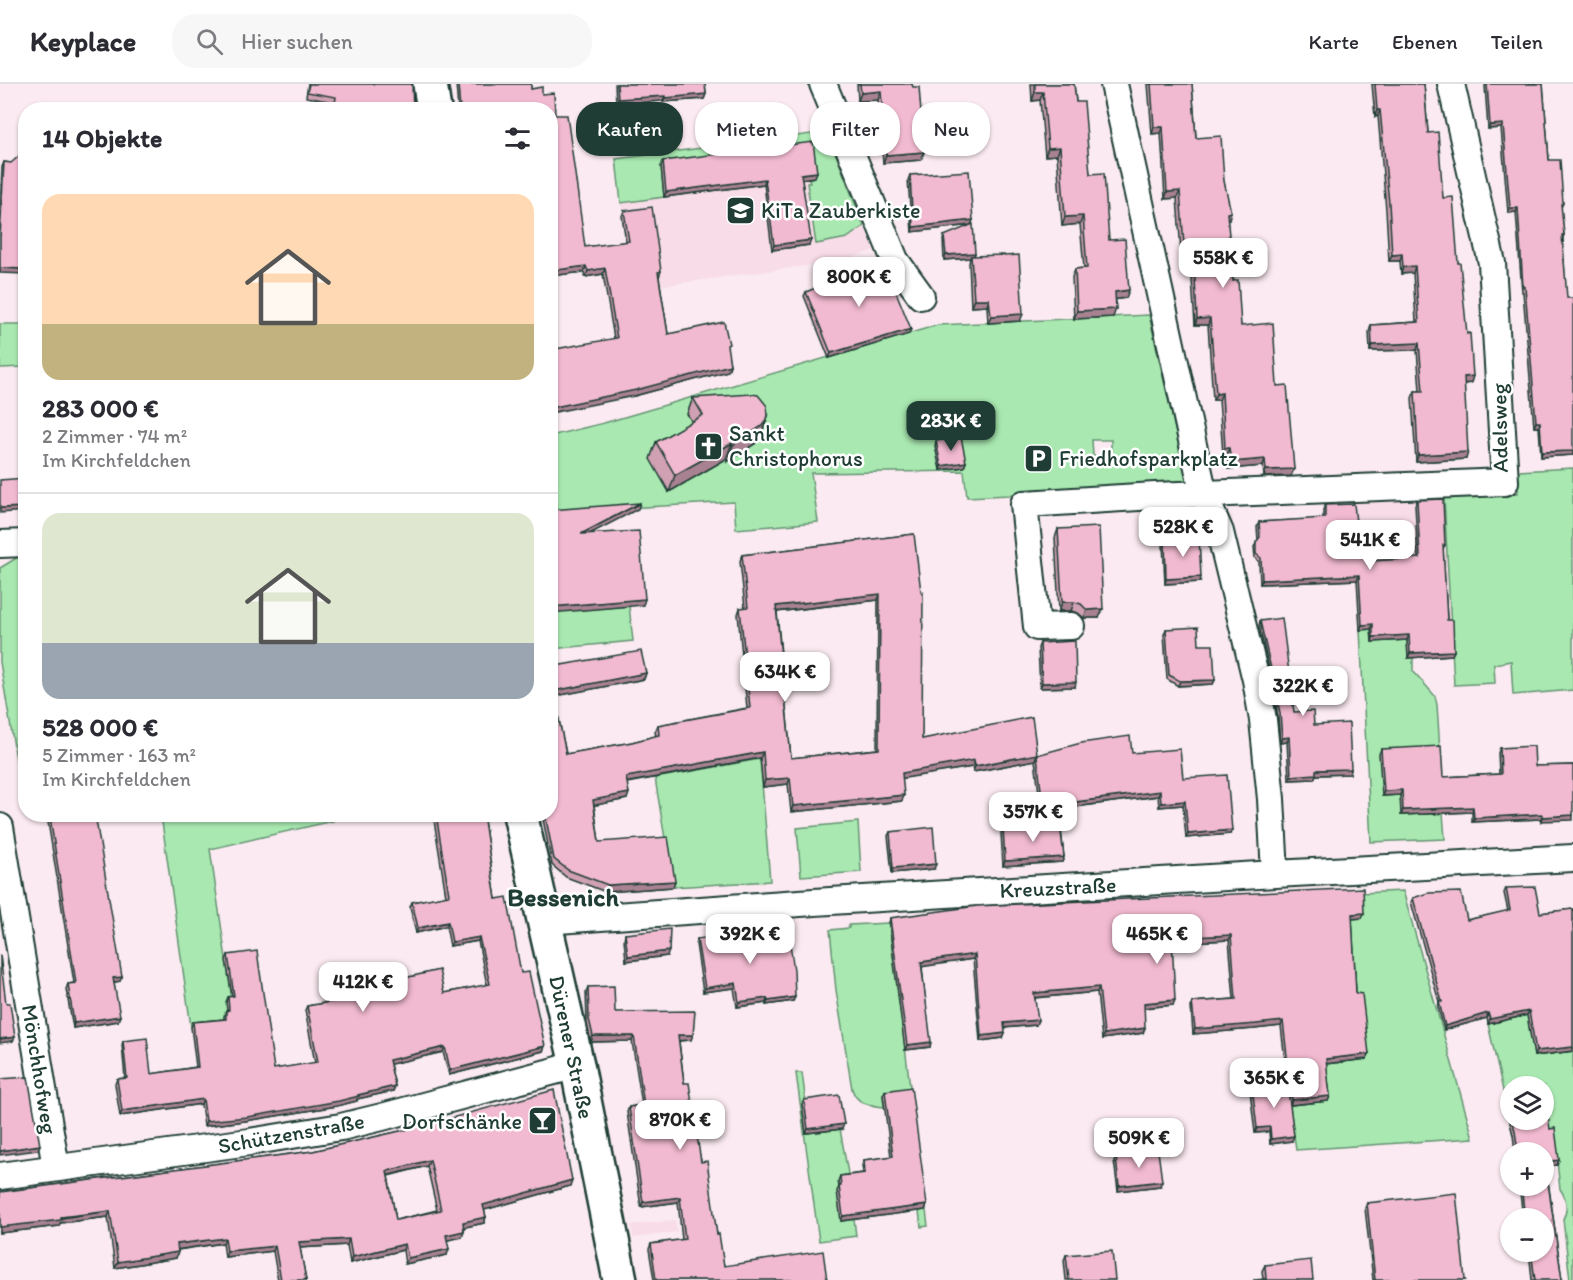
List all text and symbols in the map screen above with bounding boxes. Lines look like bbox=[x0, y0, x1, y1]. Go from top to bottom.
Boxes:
search box bbox=[172, 14, 592, 68]
text: Keyplace bbox=[30, 24, 136, 58]
icon: search bbox=[193, 25, 226, 58]
text: Hier suchen bbox=[241, 28, 353, 55]
text: Karte bbox=[1309, 29, 1359, 54]
text: Ebenen bbox=[1392, 29, 1458, 54]
text: Teilen bbox=[1491, 29, 1543, 54]
chip: Kaufen bbox=[576, 102, 683, 156]
chip: Mieten bbox=[695, 102, 798, 156]
chip: Filter bbox=[810, 102, 900, 156]
chip: Neu bbox=[912, 102, 990, 156]
text: 14 Objekte bbox=[42, 122, 162, 154]
icon: filters bbox=[501, 122, 534, 155]
school or university icon: KiTa Zauberkiste bbox=[724, 194, 756, 226]
place label: KiTa Zauberkiste bbox=[761, 197, 921, 224]
icon: home bbox=[234, 233, 342, 341]
pin: 558K € bbox=[1174, 238, 1272, 289]
text: 558K € bbox=[1193, 245, 1253, 269]
pin: 800K € bbox=[810, 257, 908, 308]
text: 800K € bbox=[827, 264, 891, 288]
street label: Adelsweg bbox=[1485, 382, 1514, 473]
text: 283 000 € bbox=[42, 392, 159, 424]
pin: 283K € bbox=[902, 401, 1000, 452]
text: 283K € bbox=[920, 408, 982, 432]
place label: Sankt Christophorus bbox=[729, 420, 863, 472]
text: 2 Zimmer · 74 m² bbox=[42, 424, 187, 448]
church icon: Sankt Christophorus bbox=[692, 430, 724, 462]
parking icon: Friedhofsparkplatz bbox=[1022, 442, 1054, 474]
place label: Friedhofsparkplatz bbox=[1059, 445, 1238, 472]
text: Im Kirchfeldchen bbox=[42, 448, 191, 472]
pin: 528K € bbox=[1134, 507, 1232, 558]
text: 528K € bbox=[1153, 514, 1213, 538]
pin: 541K € bbox=[1321, 520, 1419, 571]
text: 541K € bbox=[1340, 527, 1400, 551]
icon: home bbox=[234, 552, 342, 660]
pin: 634K € bbox=[736, 652, 834, 703]
text: 634K € bbox=[754, 659, 816, 683]
pin: 322K € bbox=[1254, 666, 1352, 717]
text: 322K € bbox=[1273, 673, 1333, 697]
text: 528 000 € bbox=[42, 711, 158, 743]
text: 5 Zimmer · 163 m² bbox=[42, 743, 196, 767]
text: Im Kirchfeldchen bbox=[42, 767, 191, 791]
pin: 357K € bbox=[984, 792, 1082, 843]
text: 357K € bbox=[1003, 799, 1063, 823]
street label: Kreuzstraße bbox=[999, 871, 1117, 904]
district label: Bessenich bbox=[507, 881, 619, 913]
pin: 392K € bbox=[701, 914, 799, 965]
pin: 465K € bbox=[1108, 914, 1206, 965]
text: 392K € bbox=[720, 921, 780, 945]
text: 465K € bbox=[1126, 921, 1188, 945]
pin: 412K € bbox=[314, 962, 412, 1013]
text: 412K € bbox=[333, 969, 393, 993]
street label: Dürener Straße bbox=[543, 973, 600, 1121]
street label: Mönchhofweg bbox=[16, 1002, 63, 1136]
pin: 365K € bbox=[1225, 1058, 1323, 1109]
text: 365K € bbox=[1244, 1065, 1304, 1089]
map controls bbox=[1500, 1076, 1554, 1262]
button: layers bbox=[1500, 1076, 1554, 1130]
pin: 870K € bbox=[631, 1100, 729, 1151]
bar icon: Dorfschänke bbox=[527, 1105, 559, 1137]
street label: Schützenstraße bbox=[216, 1107, 366, 1160]
text: 870K € bbox=[649, 1107, 711, 1131]
place label: Dorfschänke bbox=[402, 1108, 522, 1135]
pin: 509K € bbox=[1090, 1118, 1188, 1169]
text: 509K € bbox=[1108, 1125, 1170, 1149]
button: + bbox=[1500, 1142, 1554, 1196]
button: − bbox=[1500, 1208, 1554, 1262]

